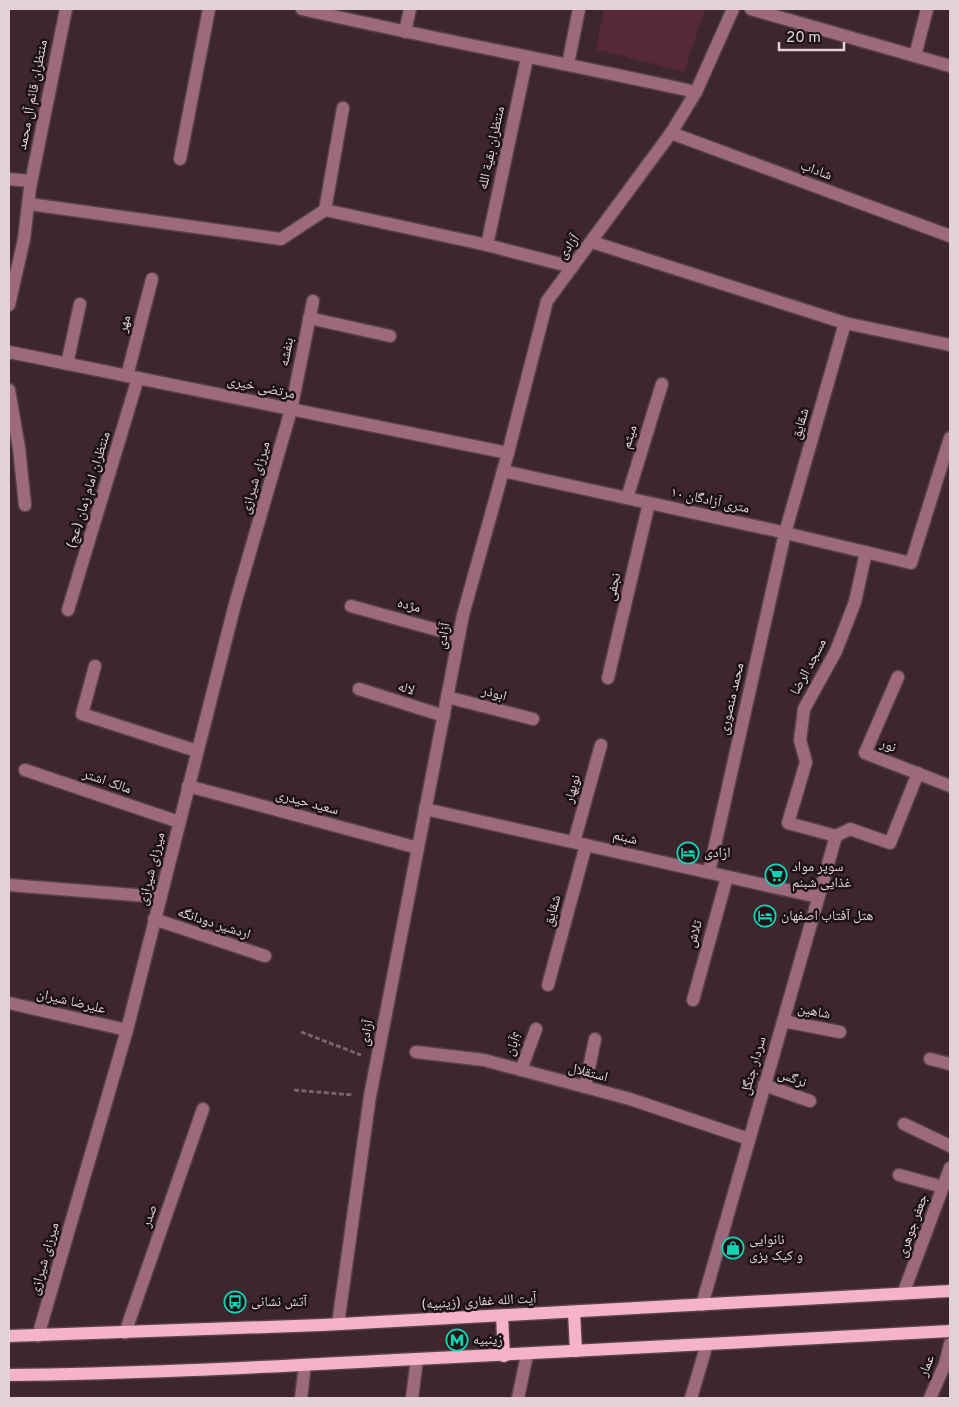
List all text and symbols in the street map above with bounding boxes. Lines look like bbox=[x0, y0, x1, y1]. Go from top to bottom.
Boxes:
scale bar bbox=[779, 20, 844, 52]
text: 20 m bbox=[786, 29, 821, 48]
street label: منتظران قائم آل محمد bbox=[14, 38, 52, 152]
street label: منتظران بقیة الله bbox=[475, 105, 509, 191]
street label: شاداب bbox=[798, 157, 834, 185]
street label: آزادی bbox=[554, 231, 584, 263]
street label: مهر bbox=[114, 313, 135, 336]
street label: بنفشه bbox=[276, 336, 298, 368]
street label: مرتضی خیری bbox=[226, 373, 296, 403]
street label: شقایق bbox=[788, 406, 814, 442]
street label: میثم bbox=[618, 423, 642, 451]
street label: منتظران امام زمان (عج) bbox=[63, 430, 115, 550]
street label: میرزای شیرازی bbox=[237, 440, 275, 516]
street label: ۱۰ متری آزادگان bbox=[669, 484, 751, 518]
street label: نجفی bbox=[603, 571, 625, 603]
street label: مژده bbox=[395, 595, 423, 617]
street label: آزادی bbox=[433, 621, 455, 651]
street label: مسجد الرضا bbox=[787, 636, 831, 698]
street label: محمد منصوری bbox=[715, 661, 749, 737]
street label: لاله bbox=[395, 678, 417, 700]
street label: ابوذر bbox=[479, 682, 508, 705]
street label: نور bbox=[877, 735, 899, 757]
street label: مالک اشتر bbox=[80, 765, 134, 798]
street label: نوبهار bbox=[561, 773, 585, 806]
street label: سعید حیدری bbox=[274, 786, 340, 820]
street label: شبنم bbox=[611, 827, 639, 849]
street label: میرزای شیرازی bbox=[135, 831, 169, 907]
hotel icon: ازادی bbox=[676, 841, 700, 865]
place label: ازادی bbox=[704, 845, 731, 862]
place label: سوپر مواد غذایی شبنم bbox=[792, 859, 852, 892]
supermarket icon: سوپر مواد غذایی شبنم bbox=[764, 863, 788, 887]
street label: شقایق bbox=[541, 893, 565, 929]
street label: اردشیر دودانگه bbox=[175, 904, 253, 944]
hotel icon: هتل آفتاب اصفهان bbox=[753, 904, 777, 928]
place label: هتل آفتاب اصفهان bbox=[781, 908, 873, 925]
street label: تلاش bbox=[683, 918, 707, 950]
street label: علیرضا شیران bbox=[35, 986, 107, 1018]
street label: شاهین bbox=[796, 1000, 832, 1024]
street label: آزادی bbox=[356, 1018, 378, 1048]
street label: ؟آبان bbox=[502, 1029, 526, 1059]
street label: سردار جنگل bbox=[738, 1035, 770, 1097]
street label: استقلال bbox=[567, 1060, 609, 1086]
street label: نرگس bbox=[775, 1066, 809, 1092]
street label: جعفر جوهری bbox=[894, 1192, 932, 1260]
street label: صدر bbox=[138, 1202, 162, 1231]
street label: میرزای شیرازی bbox=[26, 1221, 64, 1297]
place label: نانوایی و کیک پزی bbox=[749, 1232, 803, 1265]
shop icon: نانوایی و کیک پزی bbox=[721, 1236, 745, 1260]
bus stop icon: آتش نشانی bbox=[223, 1290, 247, 1314]
street label: آیت الله غفاری (زینبیه) bbox=[421, 1290, 537, 1313]
place label: آتش نشانی bbox=[251, 1294, 307, 1311]
metro station icon: زینبیه bbox=[445, 1328, 469, 1352]
place label: زینبیه bbox=[473, 1332, 503, 1349]
street label: عمار bbox=[915, 1353, 939, 1380]

